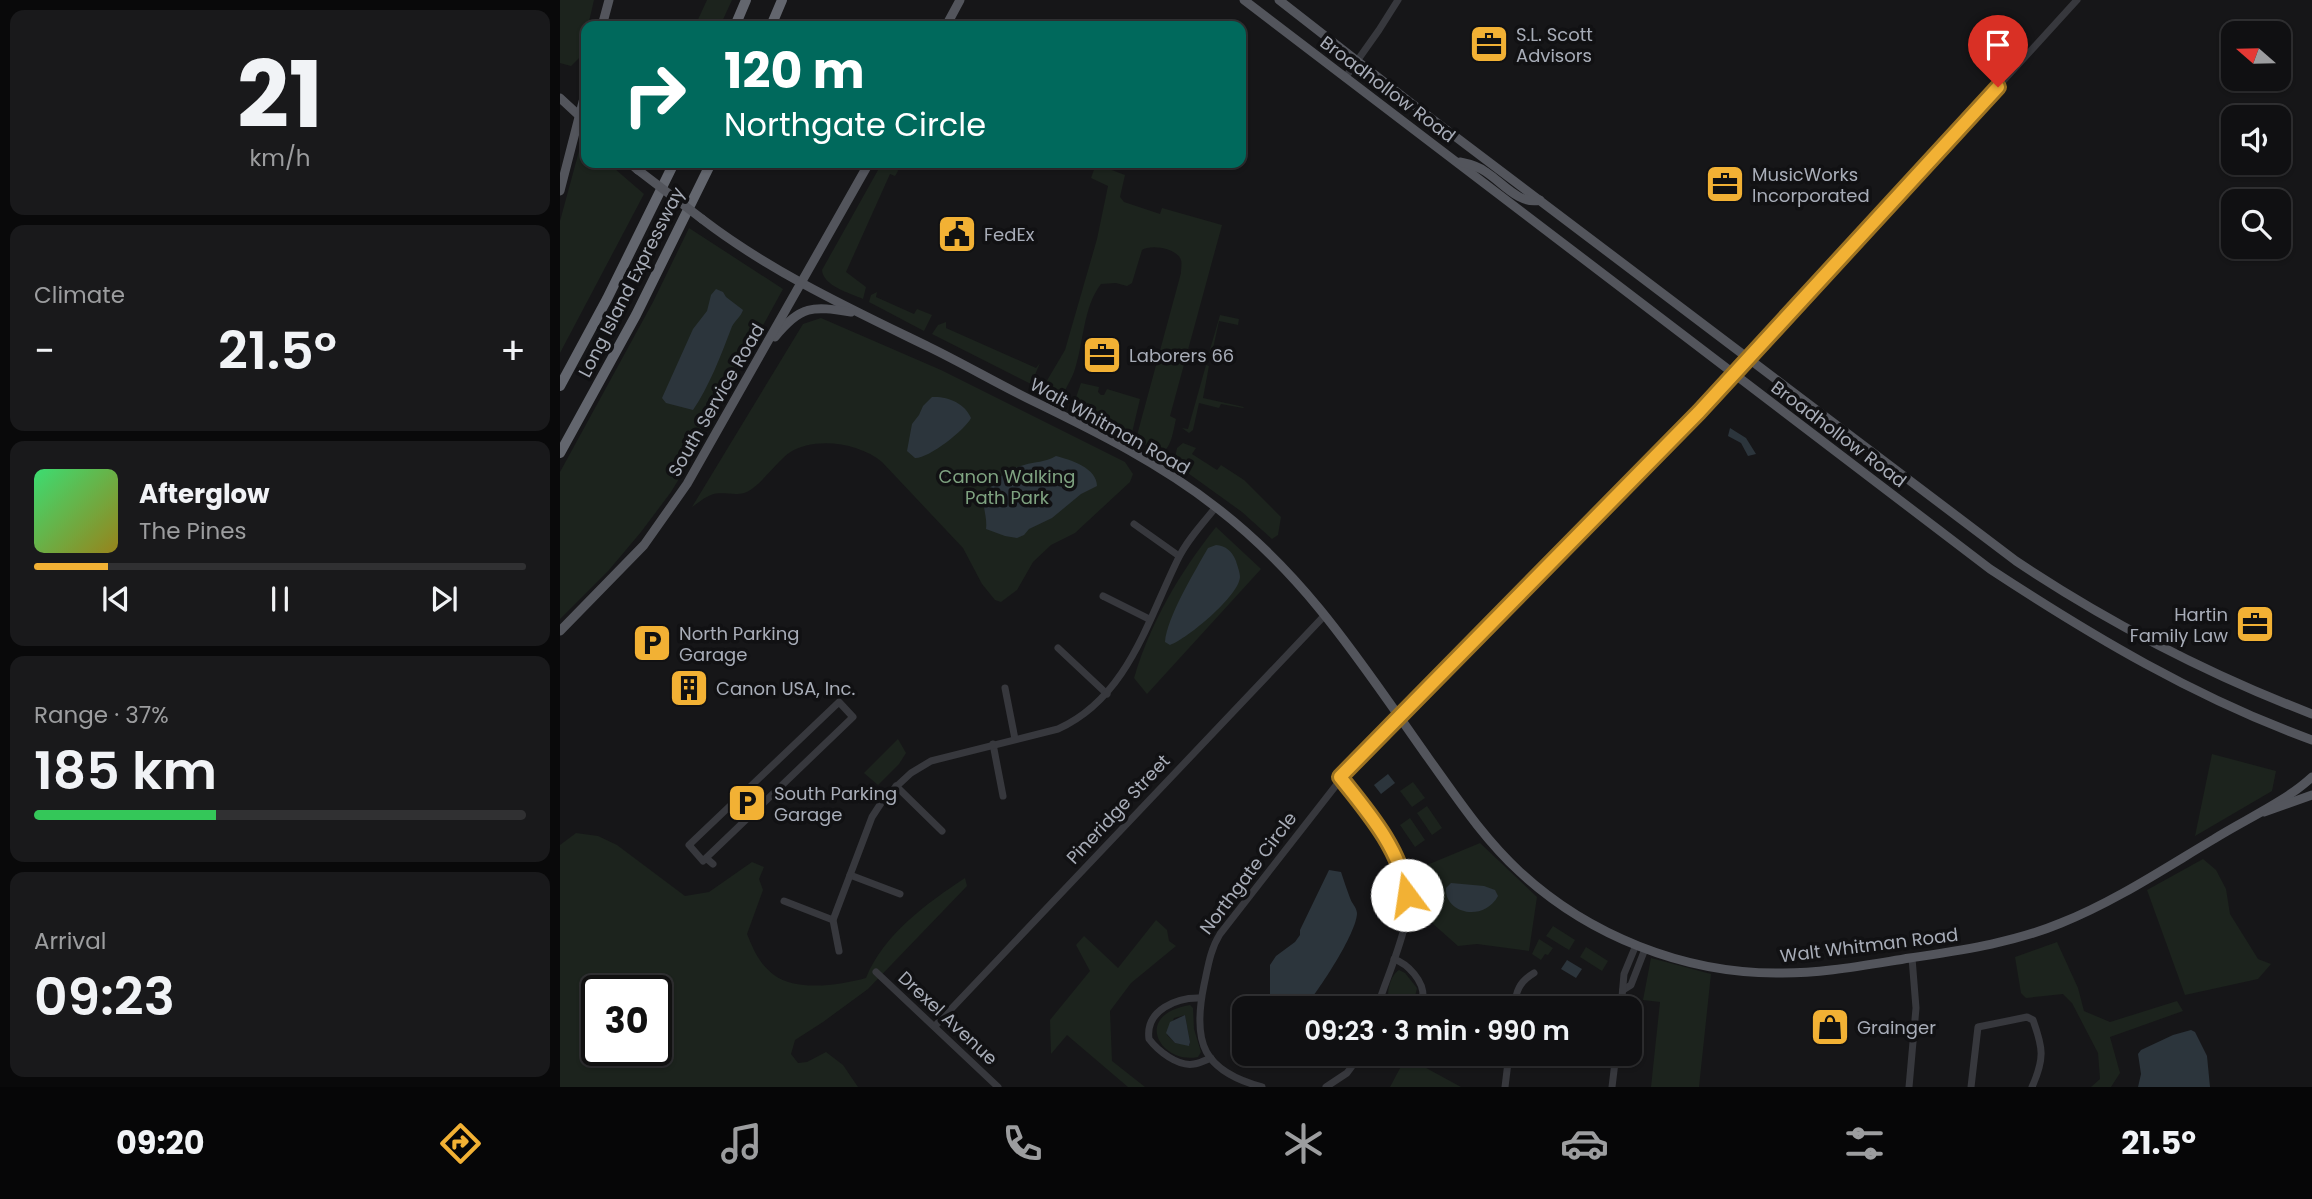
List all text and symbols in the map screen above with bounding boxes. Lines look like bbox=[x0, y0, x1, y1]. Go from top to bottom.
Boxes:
pin bbox=[1968, 15, 2028, 87]
north arrow bbox=[2221, 21, 2291, 91]
map controls bbox=[2221, 21, 2291, 259]
place label: S.L. Scott Advisors bbox=[1516, 22, 1593, 68]
office icon: S.L. Scott Advisors bbox=[1468, 23, 1510, 65]
icon: arrive bbox=[1979, 26, 2017, 64]
street label: Broadhollow Road bbox=[1315, 30, 1461, 148]
text: 21 bbox=[237, 31, 323, 159]
text: 120 m bbox=[724, 37, 865, 105]
icon: right bbox=[609, 49, 700, 140]
text: Northgate Circle bbox=[724, 102, 986, 147]
button: sound bbox=[2221, 105, 2291, 175]
text: km/h bbox=[249, 142, 311, 174]
place label: MusicWorks Incorporated bbox=[1752, 162, 1870, 208]
office icon: MusicWorks Incorporated bbox=[1704, 163, 1746, 205]
street label: Long Island Expressway bbox=[572, 183, 690, 381]
button: search bbox=[2221, 189, 2291, 259]
public building icon: FedEx bbox=[936, 213, 978, 255]
place label: FedEx bbox=[984, 222, 1035, 247]
text: Climate bbox=[34, 279, 125, 311]
text: 21.5° bbox=[218, 314, 337, 387]
street label: South Service Road bbox=[662, 319, 770, 481]
text: − bbox=[34, 324, 55, 377]
text: + bbox=[500, 324, 526, 377]
office icon: Laborers 66 bbox=[1081, 334, 1123, 376]
place label: Laborers 66 bbox=[1129, 343, 1234, 368]
street label: Walt Whitman Road bbox=[1025, 372, 1195, 480]
street label: Broadhollow Road bbox=[1766, 375, 1912, 493]
park label: Canon Walking Path Park bbox=[939, 464, 1075, 510]
text: Afterglow bbox=[139, 476, 270, 512]
text: The Pines bbox=[139, 515, 247, 547]
icon: previous bbox=[97, 580, 135, 618]
icon: pause bbox=[261, 580, 299, 618]
icon: next bbox=[425, 580, 463, 618]
place label: Hartin Family Law bbox=[2130, 602, 2228, 648]
office icon: Hartin Family Law bbox=[2234, 603, 2276, 645]
place label: North Parking Garage bbox=[679, 621, 799, 667]
parking icon: North Parking Garage bbox=[631, 622, 673, 664]
building icon: Canon USA, Inc. bbox=[668, 667, 710, 709]
place label: Canon USA, Inc. bbox=[716, 676, 855, 701]
text: Range · 37% bbox=[34, 699, 169, 731]
text: 185 km bbox=[34, 734, 217, 807]
street label: Pineridge Street bbox=[1061, 749, 1175, 869]
place label: South Parking Garage bbox=[774, 781, 897, 827]
parking icon: South Parking Garage bbox=[726, 782, 768, 824]
street label: Northgate Circle bbox=[1194, 807, 1302, 939]
position arrow bbox=[1370, 858, 1444, 932]
street label: Walt Whitman Road bbox=[1778, 922, 1960, 968]
text: Arrival bbox=[34, 925, 106, 957]
text: 09:23 bbox=[34, 960, 175, 1033]
street label: Drexel Avenue bbox=[893, 965, 1003, 1071]
speed limit sign: 30 bbox=[581, 975, 672, 1066]
shop icon: Grainger bbox=[1809, 1006, 1851, 1048]
text: 09:23 · 3 min · 990 m bbox=[1304, 1013, 1570, 1049]
place label: Grainger bbox=[1857, 1015, 1936, 1040]
icon: directions bbox=[436, 1119, 485, 1168]
icon: music bbox=[717, 1119, 766, 1168]
icon: phone bbox=[998, 1119, 1047, 1168]
icon: climate bbox=[1279, 1119, 1328, 1168]
icon: car bbox=[1560, 1119, 1609, 1168]
icon: filters bbox=[1840, 1119, 1889, 1168]
text: 09:20 bbox=[116, 1120, 205, 1165]
text: 21.5° bbox=[2121, 1120, 2196, 1165]

